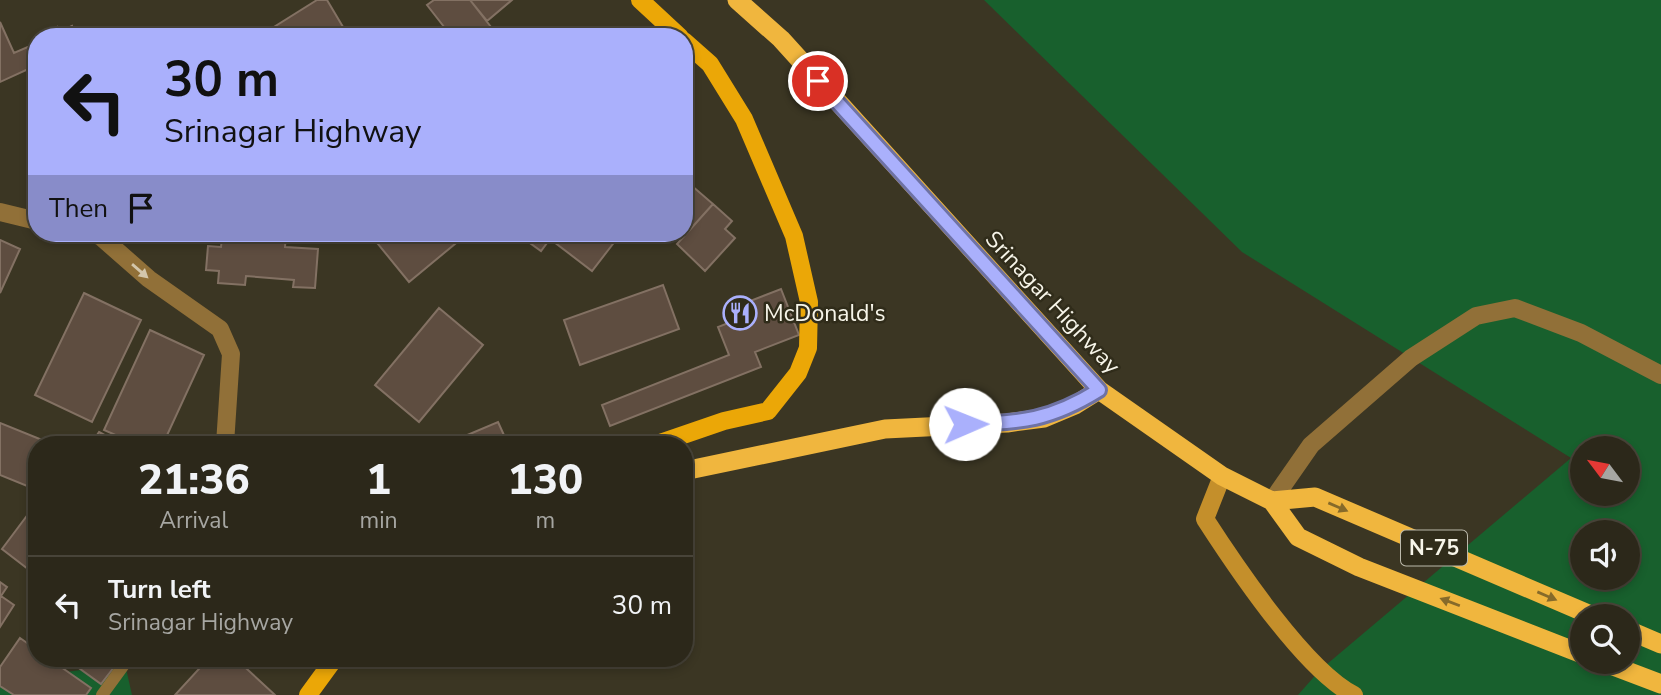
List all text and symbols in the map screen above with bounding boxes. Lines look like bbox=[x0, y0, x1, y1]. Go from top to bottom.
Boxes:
text: 30 m bbox=[164, 46, 279, 113]
pin bbox=[788, 51, 848, 111]
icon: left bbox=[49, 56, 140, 147]
icon: arrive bbox=[799, 62, 837, 100]
text: Srinagar Highway bbox=[164, 110, 421, 153]
icon: arrive bbox=[122, 189, 160, 227]
text: Then bbox=[49, 191, 108, 226]
street label: Srinagar Highway bbox=[978, 224, 1127, 381]
one-way arrow bbox=[131, 263, 149, 279]
restaurant icon: McDonald's bbox=[721, 294, 759, 332]
place label: McDonald's bbox=[764, 298, 886, 329]
position arrow bbox=[928, 387, 1002, 461]
north arrow bbox=[1570, 436, 1640, 506]
map controls bbox=[1570, 436, 1640, 674]
text: 21:36 bbox=[138, 452, 250, 509]
text: 1 bbox=[366, 452, 391, 509]
text: 130 bbox=[508, 452, 583, 509]
one-way arrow bbox=[1328, 501, 1348, 513]
text: Arrival bbox=[159, 505, 228, 536]
text: min bbox=[360, 505, 398, 536]
text: m bbox=[535, 505, 555, 536]
button: sound bbox=[1570, 520, 1640, 590]
road number: N-75 bbox=[1401, 530, 1467, 566]
text: Turn left bbox=[108, 572, 211, 607]
icon: left bbox=[49, 586, 87, 624]
text: 30 m bbox=[612, 588, 672, 623]
one-way arrow bbox=[1537, 591, 1558, 602]
one-way arrow bbox=[1439, 597, 1460, 608]
button: search bbox=[1570, 604, 1640, 674]
text: Srinagar Highway bbox=[108, 607, 293, 638]

